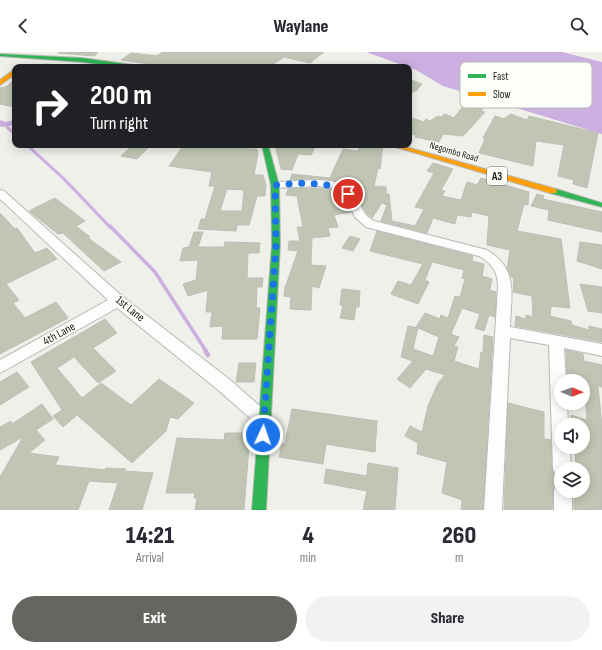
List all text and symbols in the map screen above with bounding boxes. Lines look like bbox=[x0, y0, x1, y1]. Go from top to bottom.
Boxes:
icon: back bbox=[12, 15, 34, 37]
icon: search bbox=[568, 15, 590, 37]
text: Waylane bbox=[274, 16, 328, 37]
legend bbox=[460, 62, 592, 108]
text: Fast bbox=[493, 70, 509, 83]
text: 200 m bbox=[90, 79, 152, 112]
icon: right bbox=[24, 80, 76, 132]
text: Slow bbox=[493, 88, 510, 101]
text: Turn right bbox=[90, 113, 148, 134]
street label: Negombo Road bbox=[428, 139, 480, 165]
road number: A3 bbox=[487, 167, 507, 185]
pin bbox=[331, 177, 365, 211]
icon: arrive bbox=[337, 183, 359, 205]
street label: 1st Lane bbox=[112, 293, 148, 325]
street label: 4th Lane bbox=[40, 319, 78, 349]
north arrow bbox=[554, 374, 590, 410]
map controls bbox=[554, 374, 590, 498]
position arrow bbox=[242, 414, 284, 456]
button: sound bbox=[554, 418, 590, 454]
button: layers bbox=[554, 462, 590, 498]
text: 14:21 bbox=[126, 521, 174, 550]
text: 4 bbox=[302, 521, 314, 550]
text: 260 bbox=[442, 521, 476, 550]
text: Arrival bbox=[136, 550, 164, 566]
text: min bbox=[300, 550, 316, 566]
text: m bbox=[455, 550, 463, 566]
button: Exit bbox=[12, 596, 297, 642]
button: Share bbox=[305, 596, 590, 642]

